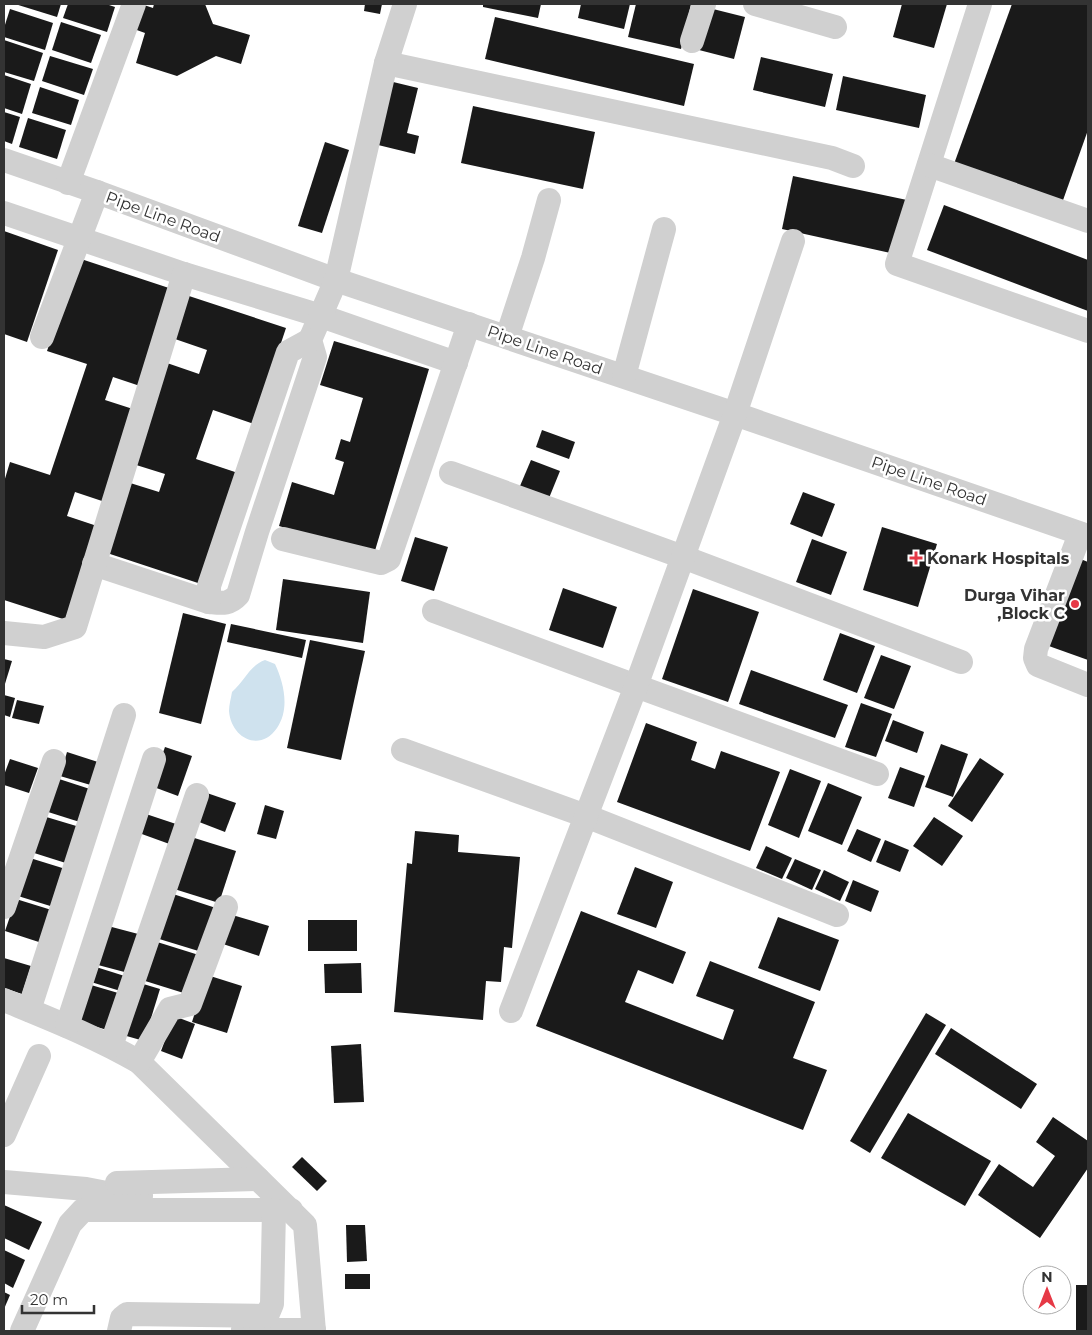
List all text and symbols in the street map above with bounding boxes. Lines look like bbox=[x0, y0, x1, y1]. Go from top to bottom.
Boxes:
street label: Pipe Line Road bbox=[103, 187, 223, 247]
street label: Pipe Line Road bbox=[485, 321, 605, 379]
street label: Pipe Line Road bbox=[869, 452, 989, 510]
place label: Konark Hospitals bbox=[927, 549, 1070, 568]
marker: Konark Hospitals bbox=[909, 551, 923, 565]
place label: Durga Vihar ,Block C bbox=[964, 586, 1065, 623]
marker: Durga Vihar ,Block C bbox=[1069, 598, 1081, 610]
north arrow bbox=[1022, 1265, 1072, 1315]
text: N bbox=[1041, 1268, 1053, 1286]
scale bar bbox=[22, 1282, 95, 1314]
text: 20 m bbox=[30, 1290, 68, 1309]

